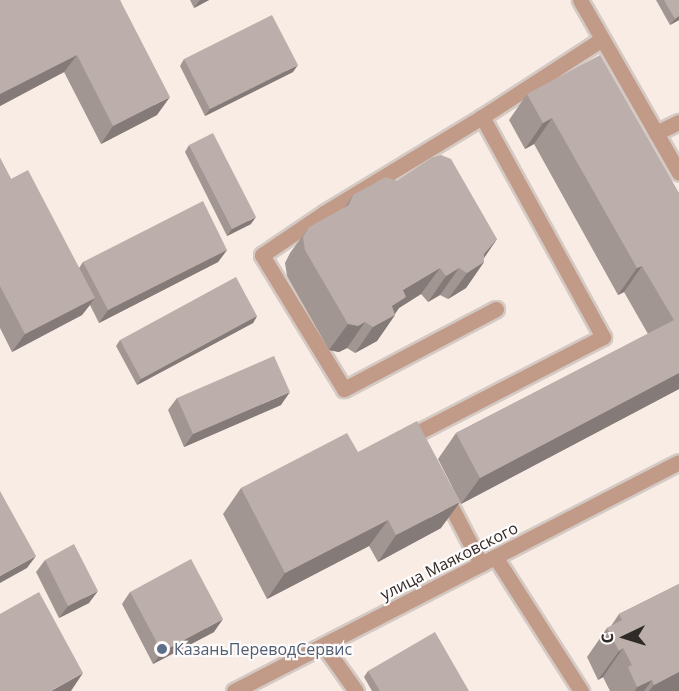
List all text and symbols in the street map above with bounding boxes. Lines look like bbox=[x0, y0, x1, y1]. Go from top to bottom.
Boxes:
street label: улица Маяковского bbox=[377, 518, 521, 604]
north arrow bbox=[595, 607, 655, 667]
text: С bbox=[596, 632, 618, 644]
place label: КазаньПереводСервис bbox=[174, 639, 352, 659]
marker: КазаньПереводСервис bbox=[155, 642, 169, 656]

